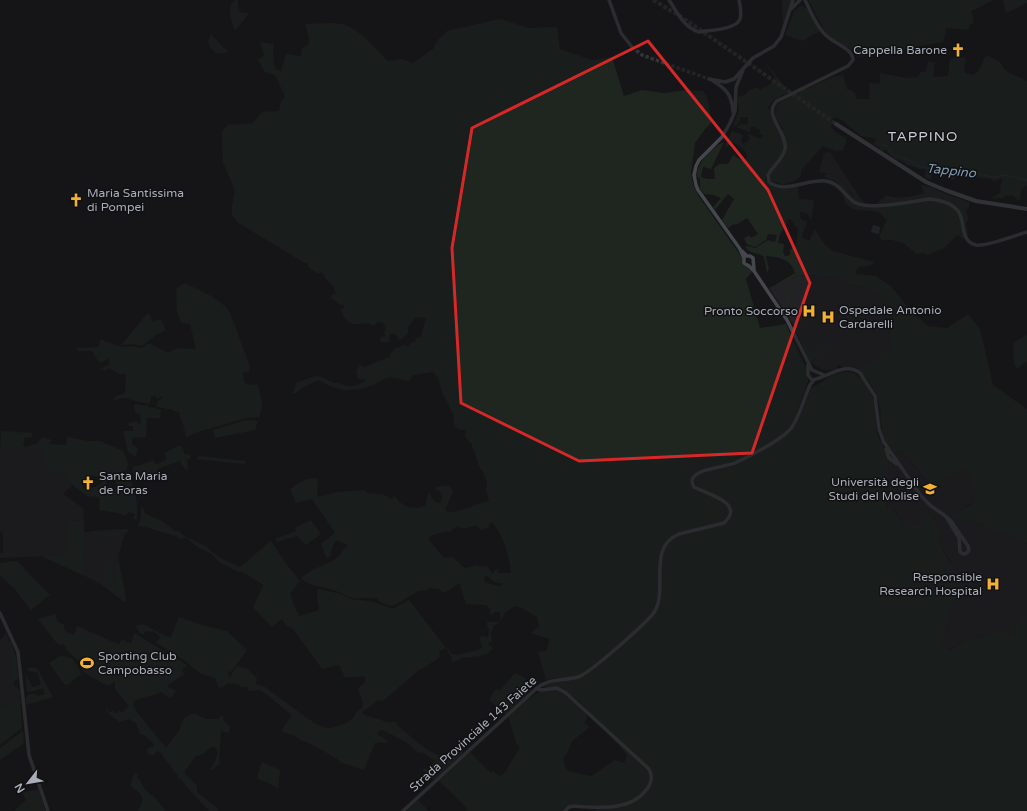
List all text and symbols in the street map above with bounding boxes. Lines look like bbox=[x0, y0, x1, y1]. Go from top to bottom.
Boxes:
church icon: Cappella Barone bbox=[950, 42, 966, 58]
place label: Cappella Barone bbox=[853, 43, 947, 57]
district label: TAPPINO bbox=[888, 128, 958, 145]
water label: Tappino bbox=[925, 160, 978, 182]
place label: Maria Santissima di Pompei bbox=[87, 186, 184, 214]
church icon: Maria Santissima di Pompei bbox=[68, 192, 84, 208]
hospital icon: Pronto Soccorso bbox=[801, 303, 817, 319]
place label: Ospedale Antonio Cardarelli bbox=[839, 303, 941, 331]
place label: Pronto Soccorso bbox=[704, 304, 798, 318]
hospital icon: Ospedale Antonio Cardarelli bbox=[820, 309, 836, 325]
place label: Santa Maria de Foras bbox=[99, 469, 167, 497]
church icon: Santa Maria de Foras bbox=[80, 475, 96, 491]
place label: Università degli Studi del Molise bbox=[829, 475, 919, 503]
school or university icon: Università degli Studi del Molise bbox=[922, 481, 938, 497]
place label: Responsible Research Hospital bbox=[879, 570, 982, 598]
hospital icon: Responsible Research Hospital bbox=[985, 576, 1001, 592]
place label: Sporting Club Campobasso bbox=[98, 649, 177, 677]
sports icon: Sporting Club Campobasso bbox=[79, 655, 95, 671]
street label: Strada Provinciale 143 Faiete bbox=[407, 673, 539, 795]
north arrow bbox=[8, 763, 48, 803]
text: N bbox=[12, 781, 28, 795]

